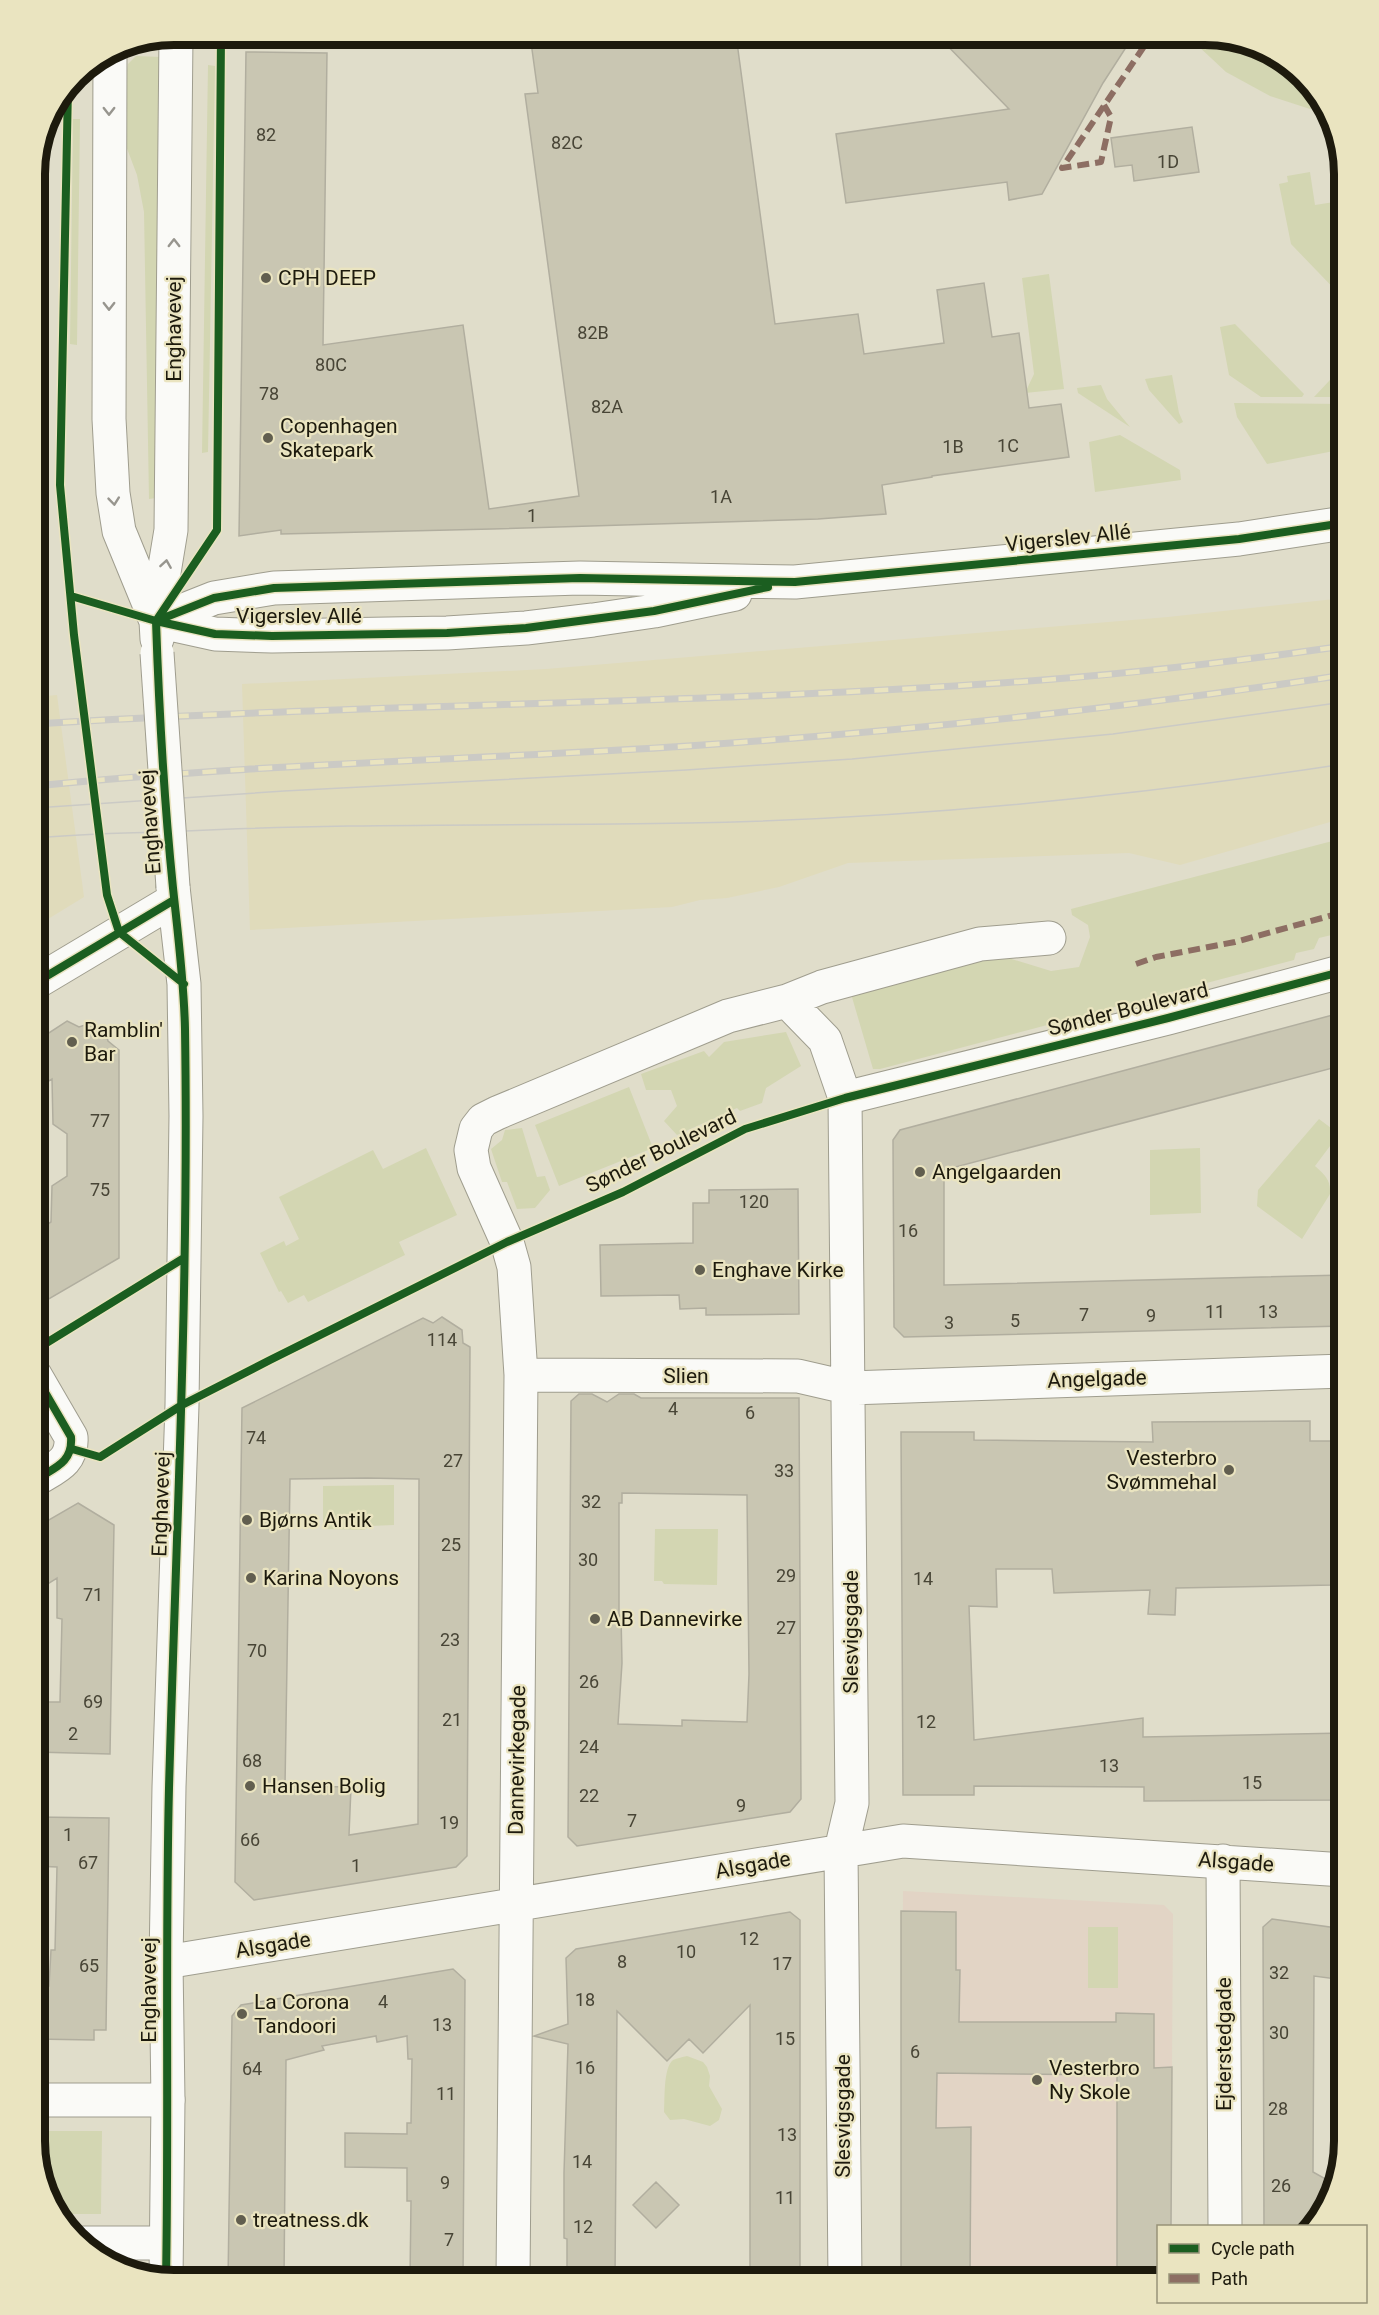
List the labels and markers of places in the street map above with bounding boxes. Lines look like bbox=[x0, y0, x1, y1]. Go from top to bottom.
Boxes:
place label: CPH DEEP bbox=[278, 266, 376, 290]
marker: CPH DEEP bbox=[259, 271, 273, 285]
place label: Copenhagen Skatepark bbox=[280, 414, 398, 462]
marker: Copenhagen Skatepark bbox=[261, 431, 275, 445]
place label: Ramblin' Bar bbox=[84, 1018, 163, 1066]
marker: Ramblin' Bar bbox=[65, 1035, 79, 1049]
place label: Angelgaarden bbox=[932, 1160, 1061, 1184]
marker: Angelgaarden bbox=[913, 1165, 927, 1179]
place label: Enghave Kirke bbox=[712, 1258, 844, 1282]
marker: Enghave Kirke bbox=[693, 1263, 707, 1277]
place label: Vesterbro Svømmehal bbox=[1106, 1446, 1217, 1494]
marker: Vesterbro Svømmehal bbox=[1222, 1463, 1236, 1477]
place label: Bjørns Antik bbox=[259, 1508, 372, 1532]
marker: Bjørns Antik bbox=[240, 1513, 254, 1527]
place label: Karina Noyons bbox=[263, 1566, 399, 1590]
marker: Karina Noyons bbox=[244, 1571, 258, 1585]
place label: AB Dannevirke bbox=[607, 1607, 742, 1631]
marker: AB Dannevirke bbox=[588, 1612, 602, 1626]
place label: Hansen Bolig bbox=[262, 1774, 386, 1798]
marker: Hansen Bolig bbox=[243, 1779, 257, 1793]
place label: La Corona Tandoori bbox=[254, 1990, 350, 2038]
marker: La Corona Tandoori bbox=[235, 2007, 249, 2021]
place label: Vesterbro Ny Skole bbox=[1049, 2056, 1140, 2104]
marker: Vesterbro Ny Skole bbox=[1030, 2073, 1044, 2087]
place label: treatness.dk bbox=[253, 2208, 369, 2232]
marker: treatness.dk bbox=[234, 2213, 248, 2227]

